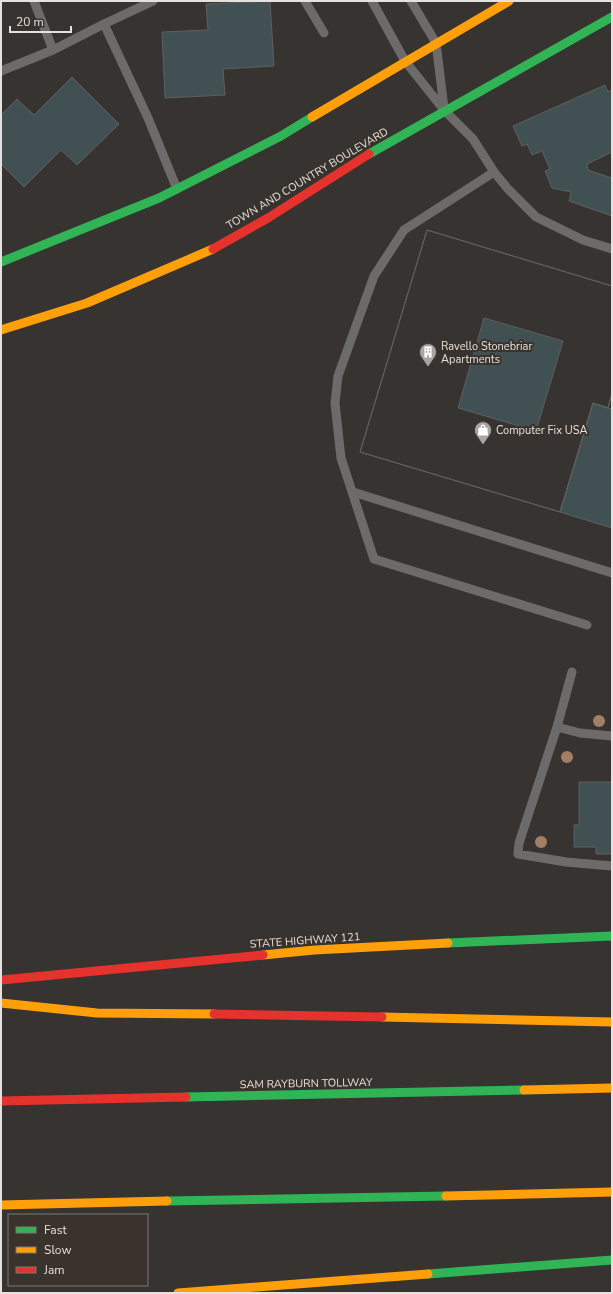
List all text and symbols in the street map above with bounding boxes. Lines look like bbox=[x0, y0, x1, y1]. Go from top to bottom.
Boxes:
scale bar bbox=[10, 8, 71, 34]
text: 20 m bbox=[16, 14, 44, 30]
street label: TOWN AND COUNTRY BOULEVARD bbox=[224, 124, 391, 233]
place label: Ravello Stonebriar Apartments bbox=[441, 339, 532, 367]
building icon: Ravello Stonebriar Apartments bbox=[418, 342, 438, 367]
shop icon: Computer Fix USA bbox=[473, 420, 493, 445]
place label: Computer Fix USA bbox=[496, 423, 588, 438]
street label: STATE HIGHWAY 121 bbox=[249, 929, 361, 952]
street label: SAM RAYBURN TOLLWAY bbox=[239, 1075, 373, 1092]
legend bbox=[8, 1214, 148, 1286]
text: Fast bbox=[44, 1222, 67, 1238]
text: Slow bbox=[44, 1242, 72, 1258]
text: Jam bbox=[43, 1262, 65, 1278]

